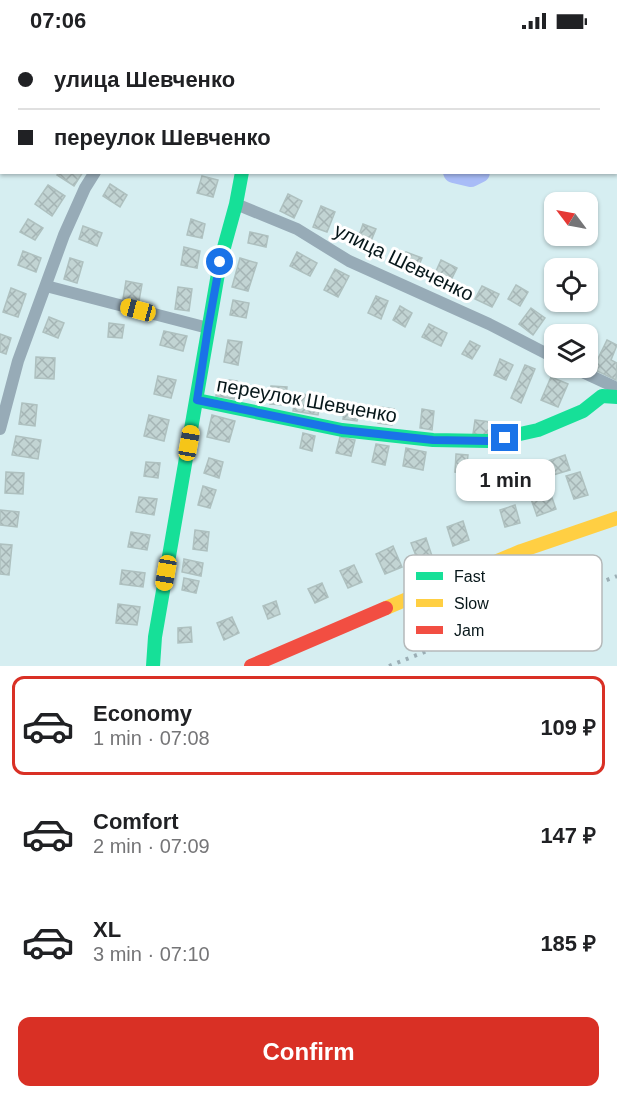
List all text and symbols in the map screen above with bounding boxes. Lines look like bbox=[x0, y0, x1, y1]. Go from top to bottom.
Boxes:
text: 07:06 bbox=[30, 8, 86, 33]
text: улица Шевченко bbox=[54, 67, 235, 92]
text: переулок Шевченко bbox=[54, 125, 271, 150]
north arrow bbox=[544, 192, 598, 246]
map controls bbox=[544, 192, 598, 378]
street label: улица Шевченко bbox=[331, 219, 477, 305]
route start bbox=[206, 248, 233, 275]
button: locate bbox=[544, 258, 598, 312]
car bbox=[118, 297, 158, 323]
button: layers bbox=[544, 324, 598, 378]
street label: переулок Шевченко bbox=[215, 373, 399, 427]
car bbox=[177, 424, 201, 462]
route end bbox=[491, 424, 518, 451]
callout: 1 min bbox=[456, 459, 554, 501]
text: 1 min bbox=[479, 469, 532, 491]
car bbox=[154, 554, 178, 592]
legend bbox=[404, 555, 602, 651]
text: Fast bbox=[454, 568, 486, 585]
text: Slow bbox=[454, 595, 489, 612]
text: Jam bbox=[454, 622, 484, 639]
icon: car bbox=[21, 699, 75, 753]
text: Economy bbox=[93, 701, 192, 726]
text: 109 ₽ bbox=[540, 715, 596, 740]
text: 1 min · 07:08 bbox=[93, 727, 210, 749]
icon: car bbox=[21, 807, 75, 861]
text: Comfort bbox=[93, 809, 179, 834]
text: 147 ₽ bbox=[540, 823, 596, 848]
text: 2 min · 07:09 bbox=[93, 835, 210, 857]
icon: car bbox=[21, 915, 75, 969]
text: XL bbox=[93, 917, 121, 942]
text: 185 ₽ bbox=[540, 931, 596, 956]
text: 3 min · 07:10 bbox=[93, 943, 210, 965]
button: Confirm bbox=[18, 1017, 599, 1086]

